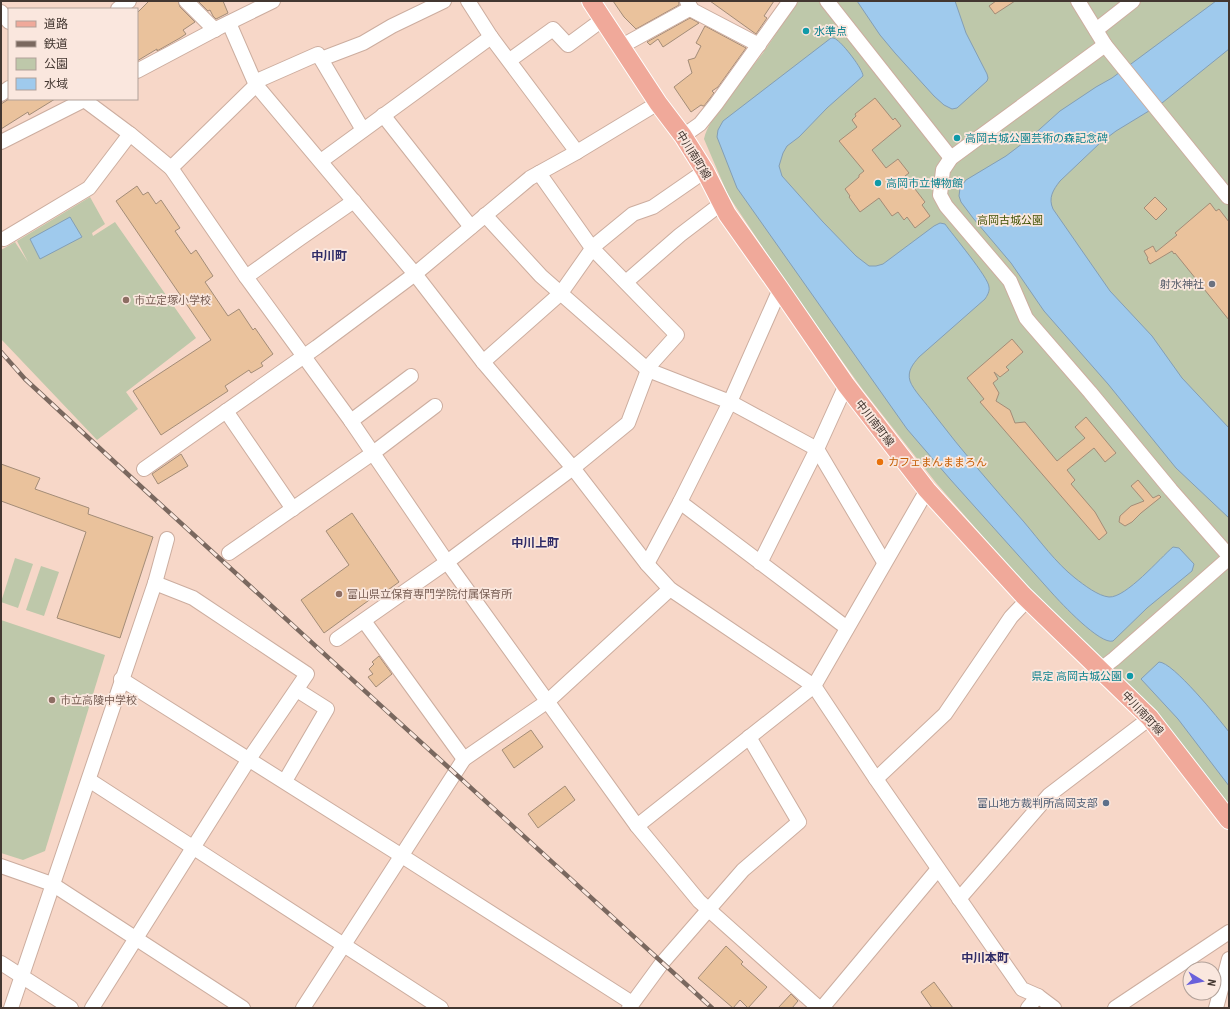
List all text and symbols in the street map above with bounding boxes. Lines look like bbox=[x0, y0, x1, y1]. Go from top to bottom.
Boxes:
legend bbox=[8, 8, 138, 100]
text: 道路 bbox=[44, 17, 68, 31]
place label: 水準点 bbox=[814, 25, 847, 38]
marker: 水準点 bbox=[801, 26, 811, 36]
text: 鉄道 bbox=[44, 37, 68, 51]
text: 公園 bbox=[44, 57, 68, 71]
text: 水域 bbox=[44, 77, 68, 91]
street label: 中川南町線 bbox=[673, 128, 714, 182]
place label: 高岡古城公園芸術の森記念碑 bbox=[965, 132, 1108, 145]
marker: 高岡古城公園芸術の森記念碑 bbox=[952, 133, 962, 143]
place label: 高岡市立博物館 bbox=[886, 177, 963, 190]
marker: 高岡市立博物館 bbox=[873, 178, 883, 188]
park label: 高岡古城公園 bbox=[977, 214, 1043, 227]
district label: 中川町 bbox=[311, 249, 347, 263]
place label: 射水神社 bbox=[1160, 278, 1204, 291]
marker: 射水神社 bbox=[1207, 279, 1217, 289]
place label: 市立定塚小学校 bbox=[134, 294, 211, 307]
marker: 市立定塚小学校 bbox=[121, 295, 131, 305]
street label: 中川南町線 bbox=[853, 398, 897, 449]
place label: カフェまんままろん bbox=[888, 456, 987, 469]
marker: カフェまんままろん bbox=[875, 457, 885, 467]
district label: 中川上町 bbox=[511, 536, 559, 550]
place label: 富山県立保育専門学院付属保育所 bbox=[347, 588, 513, 601]
marker: 富山県立保育専門学院付属保育所 bbox=[334, 589, 344, 599]
place label: 県定 高岡古城公園 bbox=[1031, 670, 1122, 683]
marker: 県定 高岡古城公園 bbox=[1125, 671, 1135, 681]
street label: 中川南町線 bbox=[1119, 689, 1166, 738]
place label: 市立高陵中学校 bbox=[60, 694, 137, 707]
marker: 市立高陵中学校 bbox=[47, 695, 57, 705]
place label: 富山地方裁判所高岡支部 bbox=[977, 797, 1098, 810]
marker: 富山地方裁判所高岡支部 bbox=[1101, 798, 1111, 808]
district label: 中川本町 bbox=[961, 951, 1009, 965]
north arrow bbox=[1182, 961, 1222, 1001]
text: N bbox=[1204, 978, 1218, 987]

